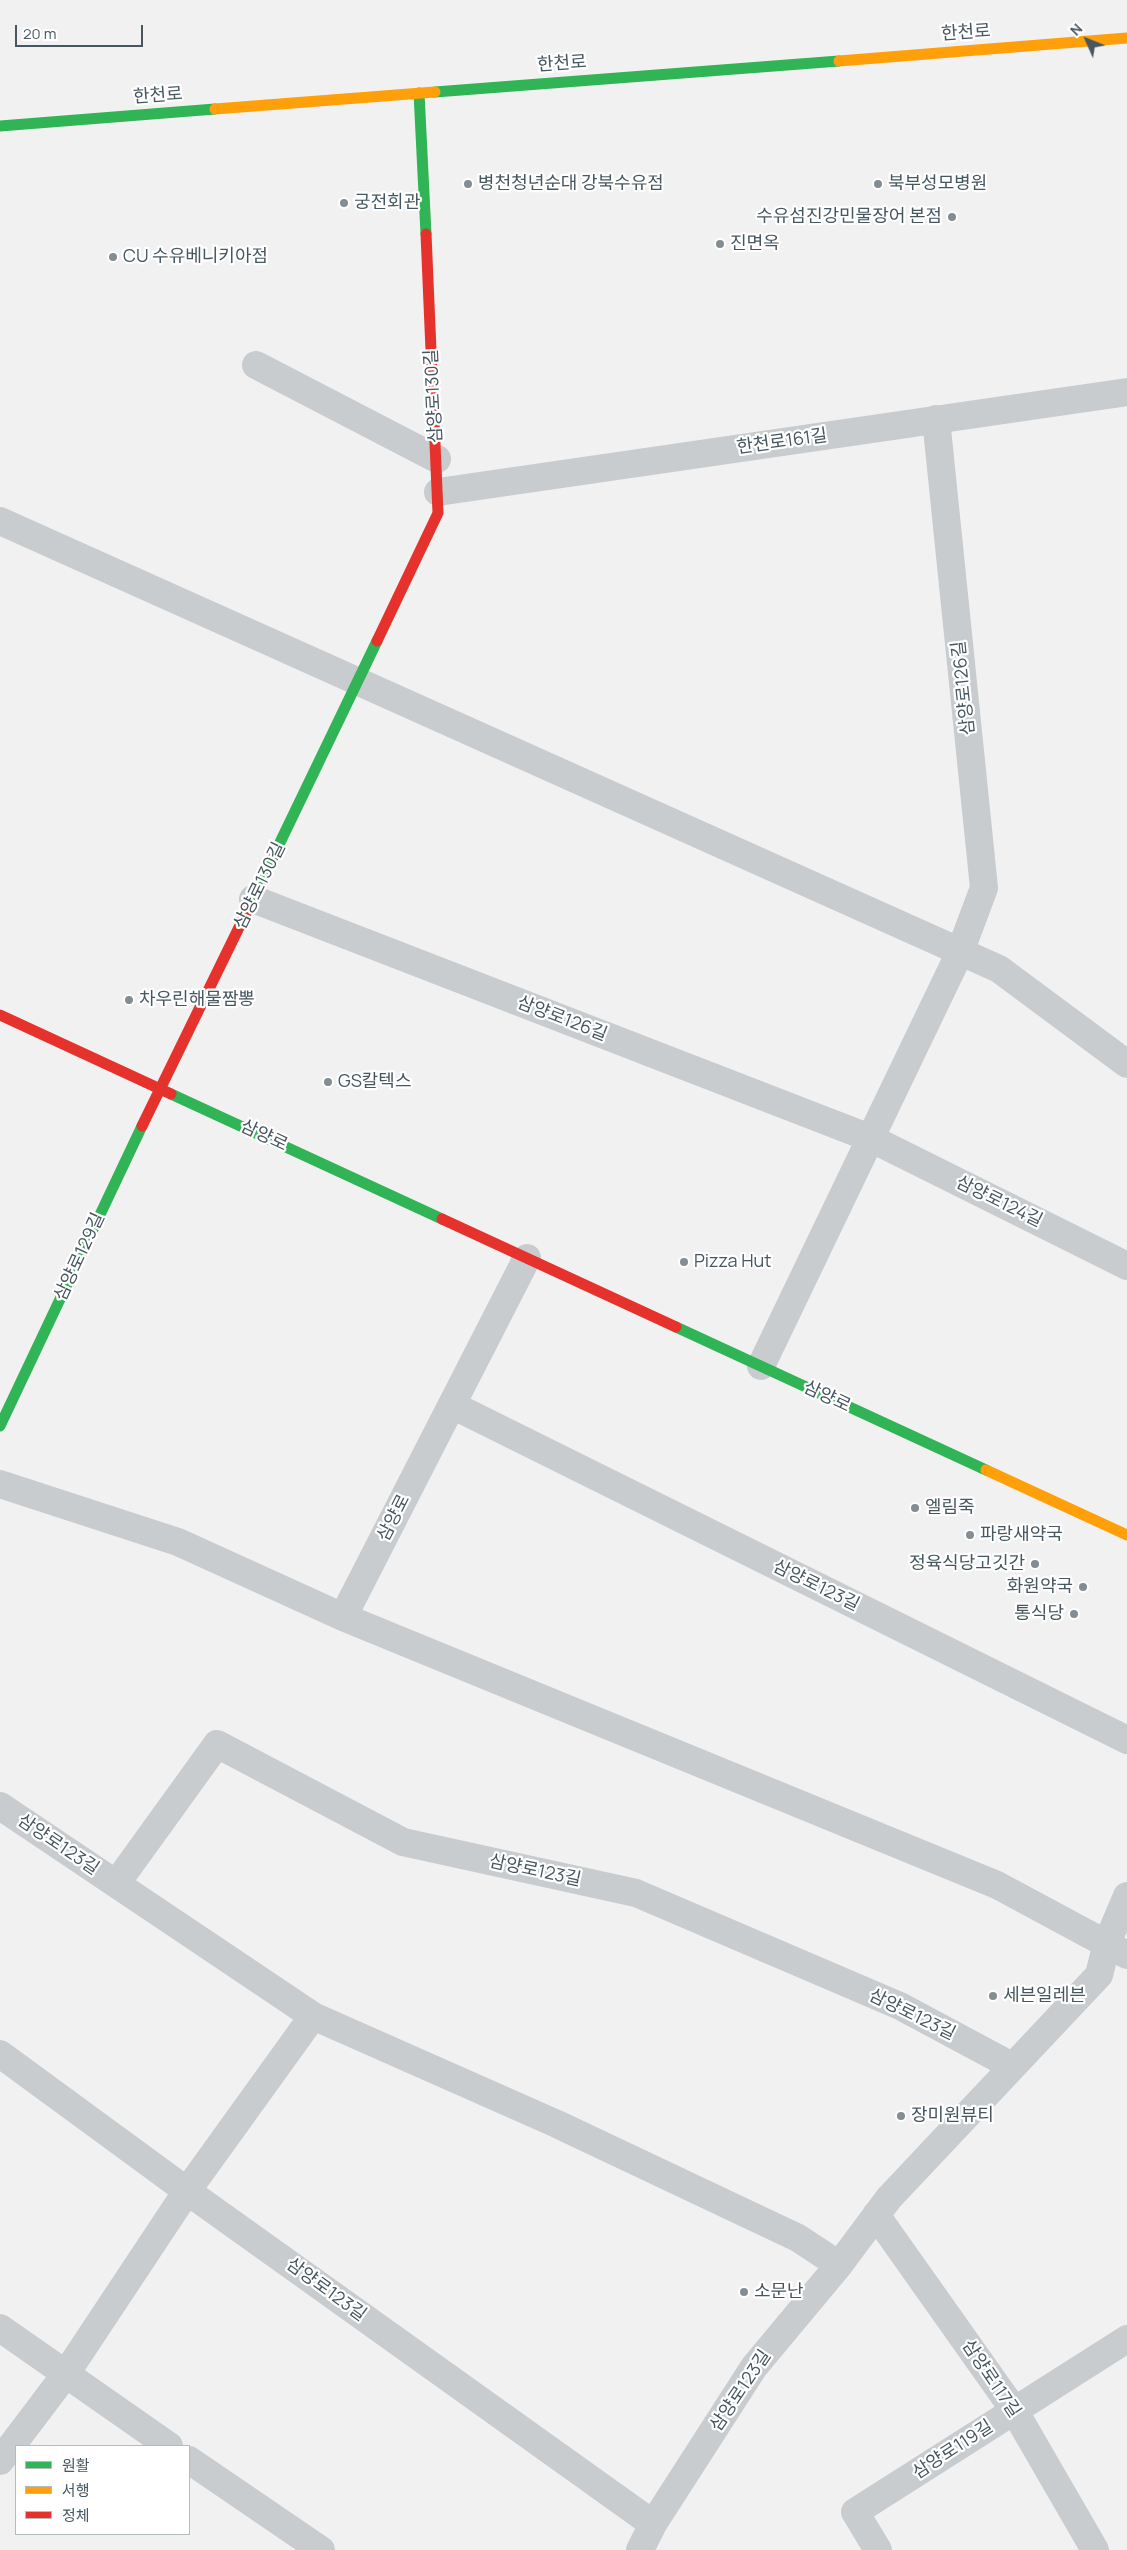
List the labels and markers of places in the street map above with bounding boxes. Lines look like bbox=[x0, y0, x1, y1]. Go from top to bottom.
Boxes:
place label: 병천청년순대 강북수유점 bbox=[478, 173, 664, 195]
place label: 북부성모병원 bbox=[888, 173, 987, 195]
marker: 병천청년순대 강북수유점 bbox=[462, 178, 474, 190]
marker: 북부성모병원 bbox=[872, 178, 884, 190]
place label: 궁전회관 bbox=[354, 192, 420, 214]
marker: 궁전회관 bbox=[338, 197, 350, 209]
place label: 수유섬진강민물장어 본점 bbox=[756, 206, 942, 228]
marker: 수유섬진강민물장어 본점 bbox=[946, 211, 958, 223]
place label: 진면옥 bbox=[730, 233, 780, 255]
marker: 진면옥 bbox=[714, 238, 726, 250]
place label: CU 수유베니키아점 bbox=[123, 246, 268, 268]
marker: CU 수유베니키아점 bbox=[107, 251, 119, 263]
place label: 차우린해물짬뽕 bbox=[139, 989, 255, 1011]
marker: 차우린해물짬뽕 bbox=[123, 994, 135, 1006]
place label: GS칼텍스 bbox=[338, 1071, 411, 1093]
marker: GS칼텍스 bbox=[322, 1076, 334, 1088]
place label: Pizza Hut bbox=[694, 1251, 771, 1273]
marker: Pizza Hut bbox=[678, 1256, 690, 1268]
place label: 엘림죽 bbox=[925, 1497, 975, 1519]
marker: 엘림죽 bbox=[909, 1502, 921, 1514]
place label: 파랑새약국 bbox=[980, 1524, 1063, 1546]
marker: 파랑새약국 bbox=[964, 1529, 976, 1541]
place label: 정육식당고깃간 bbox=[909, 1553, 1025, 1575]
marker: 정육식당고깃간 bbox=[1029, 1558, 1041, 1570]
place label: 화원약국 bbox=[1007, 1576, 1073, 1598]
marker: 화원약국 bbox=[1077, 1581, 1089, 1593]
place label: 통식당 bbox=[1014, 1603, 1064, 1625]
marker: 통식당 bbox=[1068, 1608, 1080, 1620]
place label: 세븐일레븐 bbox=[1003, 1985, 1086, 2007]
marker: 세븐일레븐 bbox=[987, 1990, 999, 2002]
place label: 장미원뷰티 bbox=[911, 2105, 994, 2127]
marker: 장미원뷰티 bbox=[895, 2110, 907, 2122]
place label: 소문난 bbox=[754, 2281, 804, 2303]
marker: 소문난 bbox=[738, 2286, 750, 2298]

